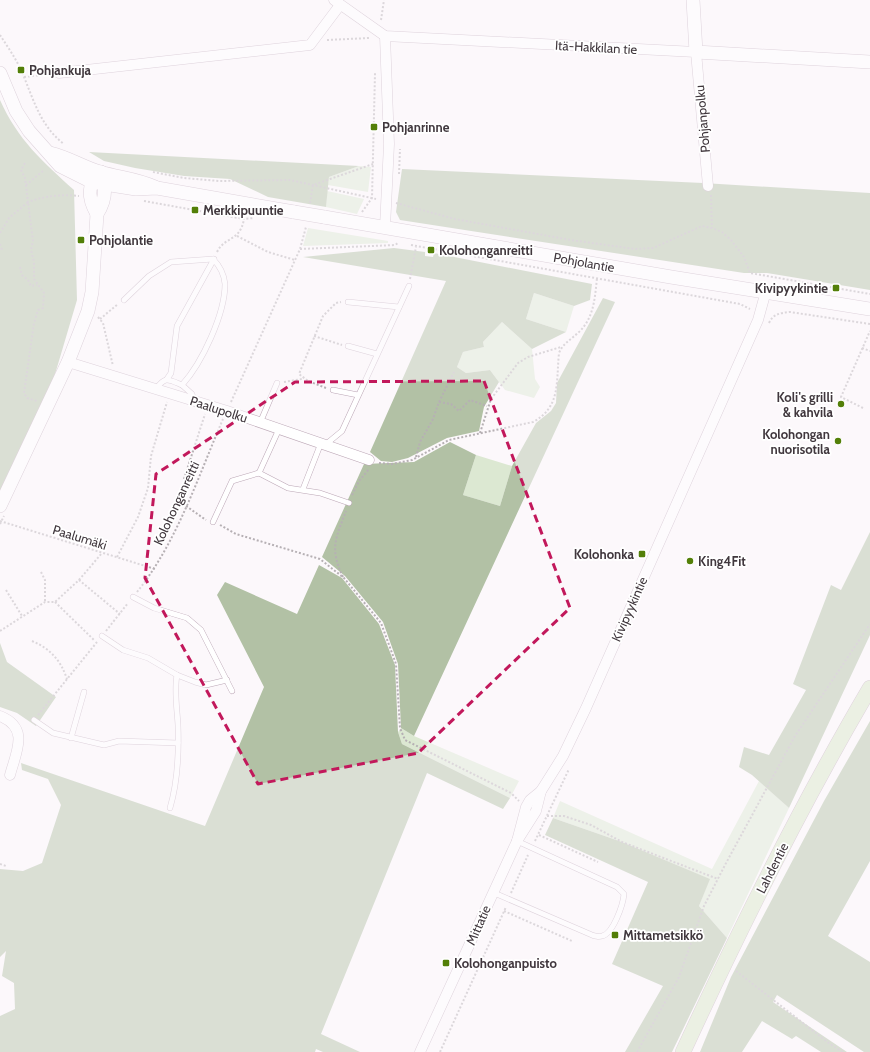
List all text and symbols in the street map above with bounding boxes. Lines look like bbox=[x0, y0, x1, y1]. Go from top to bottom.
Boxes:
street label: Itä-Hakkilan tie bbox=[554, 37, 638, 57]
place label: Pohjankuja bbox=[29, 62, 92, 78]
marker: Pohjankuja bbox=[16, 65, 26, 75]
street label: Pohjanpolku bbox=[691, 84, 714, 153]
place label: Pohjanrinne bbox=[382, 119, 450, 135]
marker: Pohjanrinne bbox=[369, 122, 379, 132]
place label: Merkkipuuntie bbox=[203, 202, 284, 218]
marker: Merkkipuuntie bbox=[190, 205, 200, 215]
place label: Pohjolantie bbox=[89, 232, 153, 248]
marker: Pohjolantie bbox=[76, 235, 86, 245]
place label: Kolohonganreitti bbox=[439, 242, 533, 258]
marker: Kolohonganreitti bbox=[426, 245, 436, 255]
street label: Pohjolantie bbox=[552, 249, 616, 276]
place label: Kivipyykintie bbox=[755, 280, 828, 296]
marker: Kivipyykintie bbox=[831, 283, 841, 293]
place label: Koli's grilli & kahvila bbox=[777, 389, 834, 420]
street label: Paalupolku bbox=[188, 392, 250, 426]
marker: Koli's grilli & kahvila bbox=[836, 399, 846, 409]
place label: Kolohongan nuorisotila bbox=[762, 426, 831, 457]
marker: Kolohongan nuorisotila bbox=[833, 436, 843, 446]
street label: Kolohonganreitti bbox=[150, 459, 202, 547]
street label: Paalumäki bbox=[51, 521, 109, 553]
place label: Kolohonka bbox=[574, 546, 635, 562]
marker: Kolohonka bbox=[637, 549, 647, 559]
place label: King4Fit bbox=[698, 553, 746, 569]
marker: King4Fit bbox=[685, 556, 695, 566]
street label: Kivipyykintie bbox=[608, 574, 651, 644]
street label: Lahdentie bbox=[752, 840, 792, 896]
street label: Mittatie bbox=[462, 902, 494, 947]
place label: Mittametsikkö bbox=[623, 927, 704, 943]
marker: Mittametsikkö bbox=[610, 930, 620, 940]
place label: Kolohonganpuisto bbox=[454, 955, 557, 971]
marker: Kolohonganpuisto bbox=[441, 958, 451, 968]

